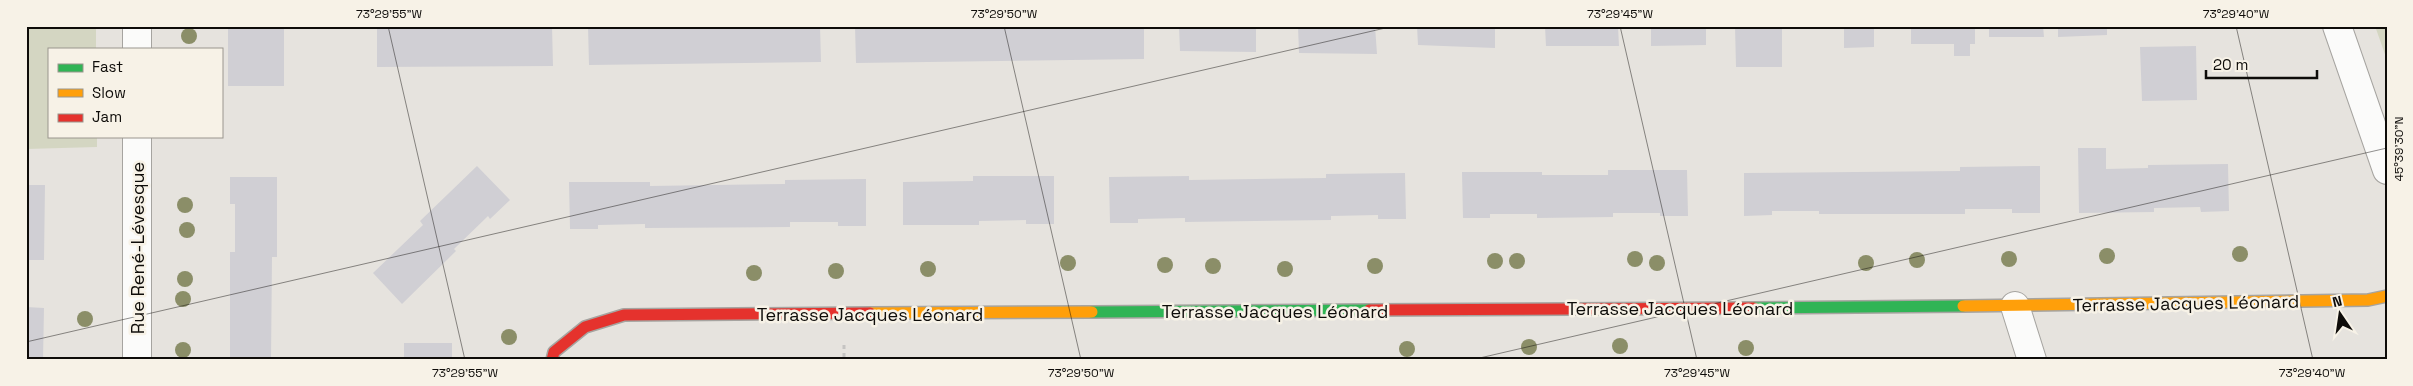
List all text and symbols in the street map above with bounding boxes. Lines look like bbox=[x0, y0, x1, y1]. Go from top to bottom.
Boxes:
text: 73°29'55"W bbox=[356, 6, 423, 22]
text: 73°29'50"W bbox=[971, 6, 1038, 22]
text: 73°29'45"W bbox=[1587, 6, 1653, 22]
text: 73°29'40"W bbox=[2203, 6, 2270, 22]
legend bbox=[48, 48, 222, 138]
scale bar bbox=[2206, 48, 2317, 80]
text: 20 m bbox=[2213, 55, 2248, 74]
text: Fast bbox=[92, 57, 123, 76]
text: Slow bbox=[92, 83, 126, 102]
text: Jam bbox=[92, 107, 122, 126]
text: 45°39'30"N bbox=[2391, 117, 2407, 181]
street label: Rue René-Lévesque bbox=[126, 162, 149, 334]
north arrow bbox=[2316, 288, 2366, 338]
street label: Terrasse Jacques Léonard bbox=[2072, 290, 2300, 316]
text: N bbox=[2330, 292, 2344, 311]
street label: Terrasse Jacques Léonard bbox=[1567, 297, 1793, 320]
street label: Terrasse Jacques Léonard bbox=[1162, 300, 1388, 323]
street label: Terrasse Jacques Léonard bbox=[757, 303, 983, 326]
text: 73°29'55"W bbox=[432, 365, 499, 381]
text: 73°29'50"W bbox=[1048, 365, 1115, 381]
text: 73°29'45"W bbox=[1664, 365, 1730, 381]
text: 73°29'40"W bbox=[2279, 365, 2346, 381]

